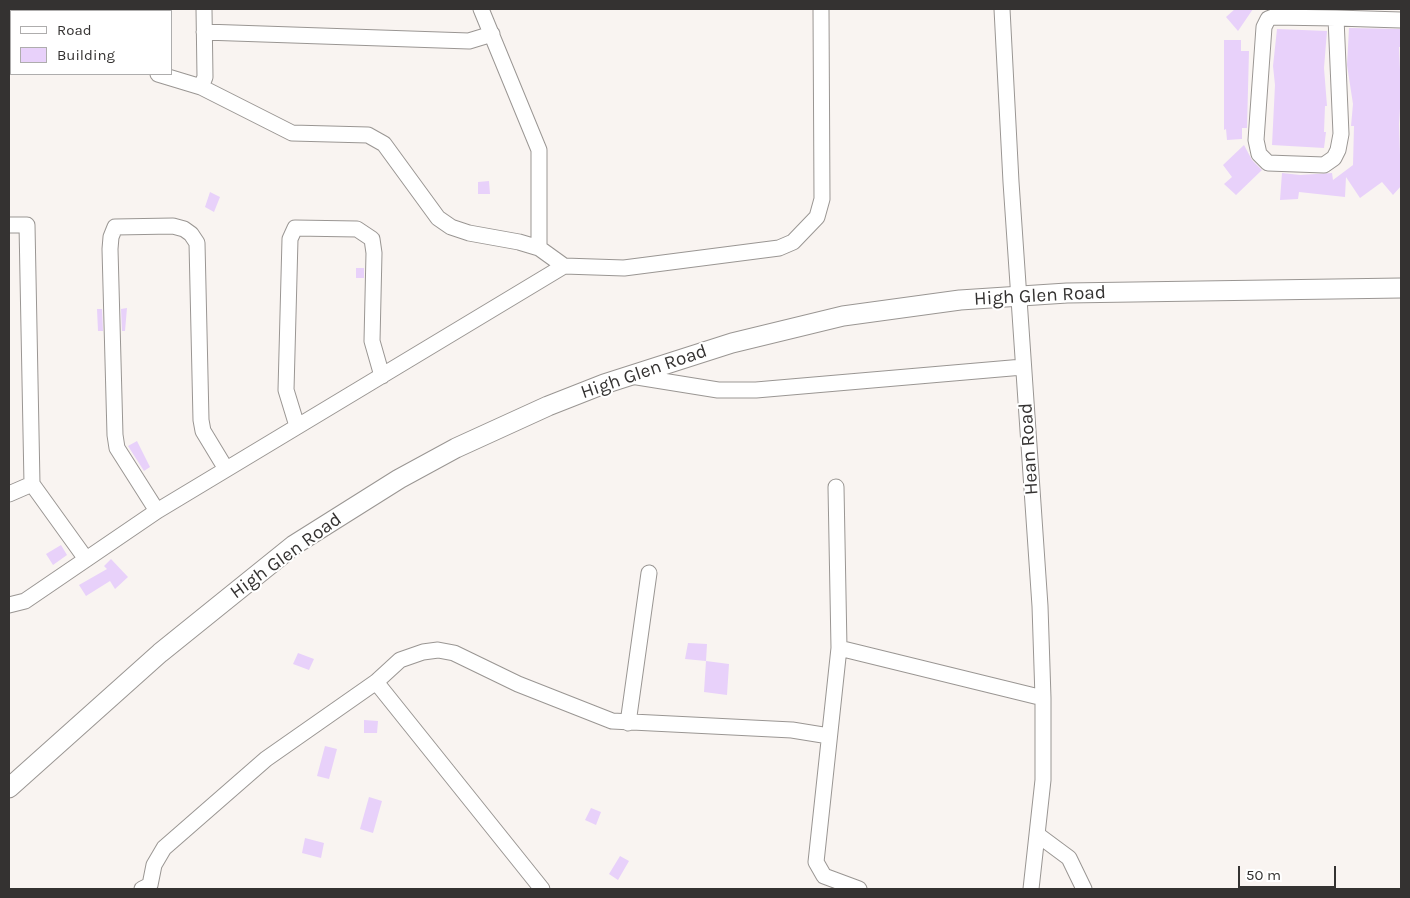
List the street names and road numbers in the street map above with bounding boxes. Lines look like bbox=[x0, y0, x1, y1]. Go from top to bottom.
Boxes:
street label: High Glen Road bbox=[973, 281, 1107, 311]
street label: High Glen Road bbox=[578, 340, 710, 404]
street label: Hean Road bbox=[1014, 402, 1044, 496]
street label: High Glen Road bbox=[226, 508, 346, 604]

